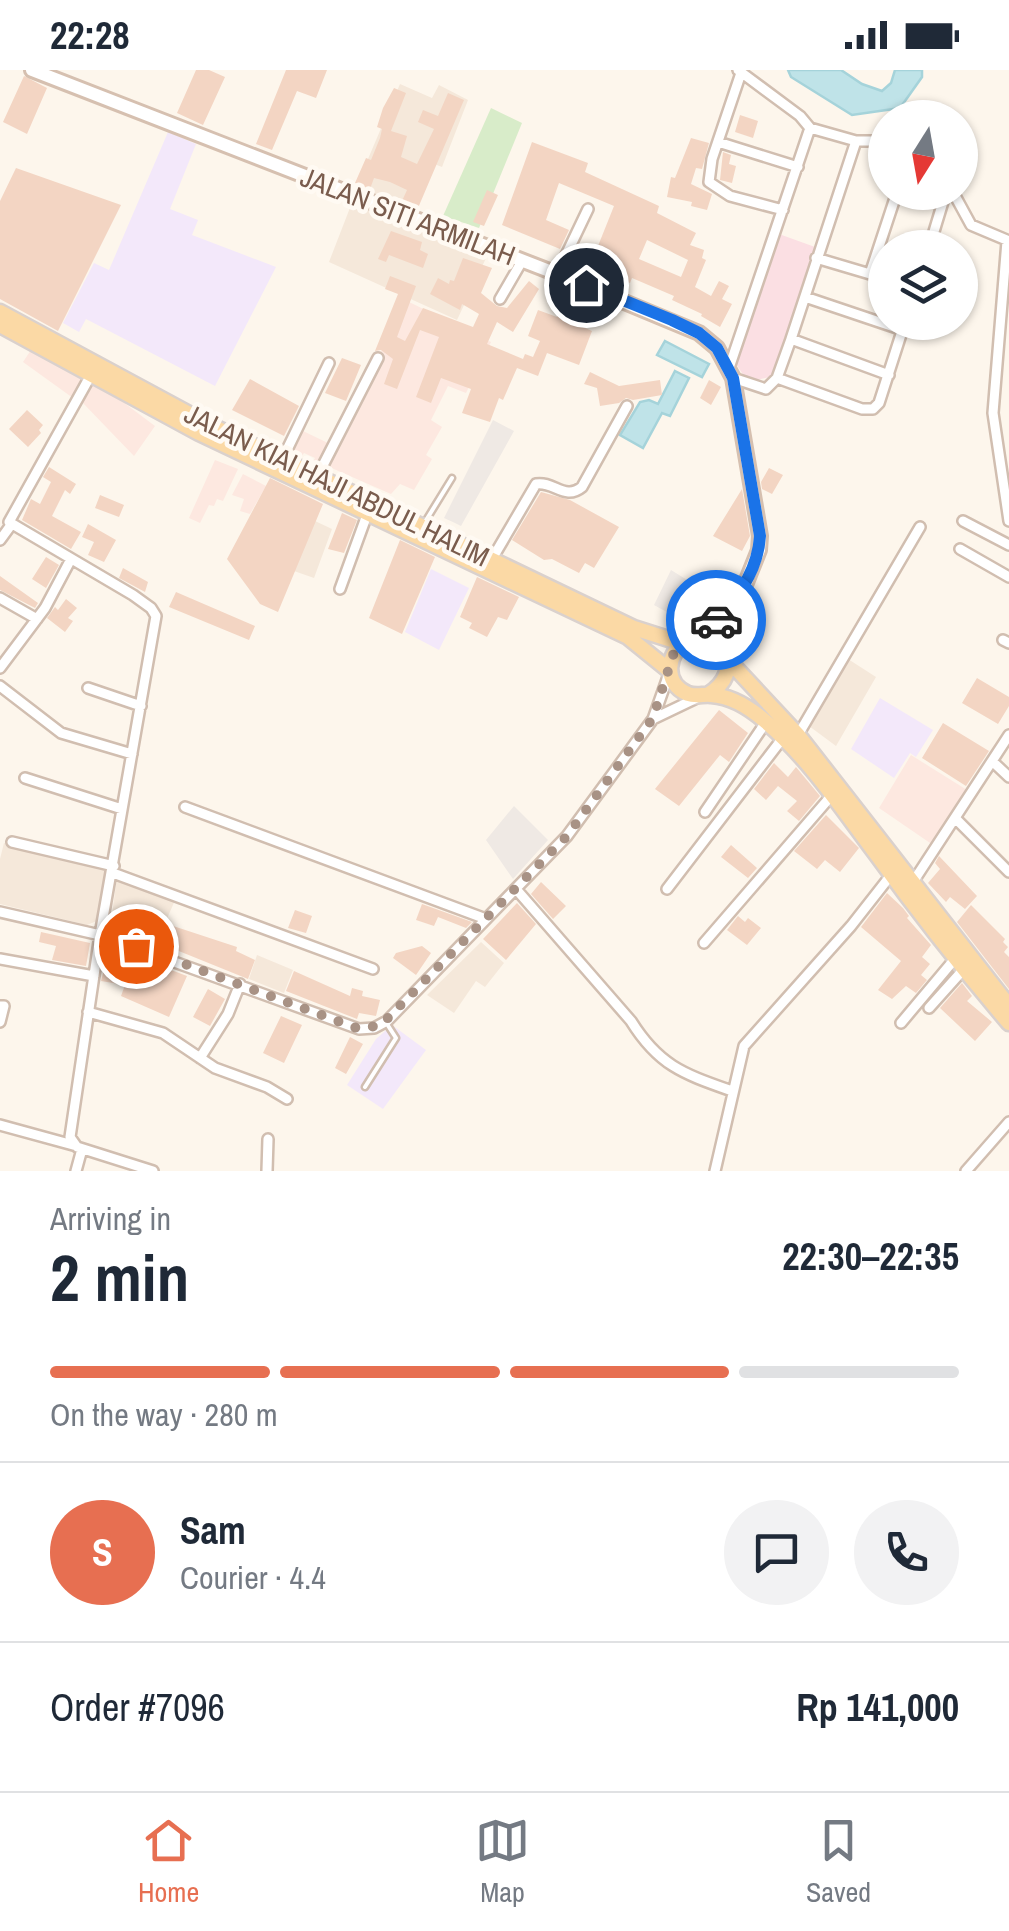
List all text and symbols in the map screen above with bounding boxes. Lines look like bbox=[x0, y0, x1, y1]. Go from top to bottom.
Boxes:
text: 22:28 bbox=[50, 10, 130, 61]
north arrow bbox=[868, 100, 978, 210]
map controls bbox=[868, 100, 978, 340]
street label: JALAN SITI ARMILAH bbox=[295, 158, 521, 274]
button: layers bbox=[868, 230, 978, 340]
pin bbox=[544, 243, 629, 328]
icon: home bbox=[559, 258, 614, 313]
street label: JALAN KIAI HAJI ABDUL HALIM bbox=[178, 395, 496, 575]
courier bbox=[666, 570, 766, 670]
icon: car bbox=[689, 593, 744, 648]
pin bbox=[94, 904, 179, 989]
icon: bag bbox=[109, 919, 164, 974]
text: Arriving in bbox=[50, 1197, 171, 1240]
text: 22:30–22:35 bbox=[782, 1231, 959, 1282]
text: 2 min bbox=[50, 1234, 189, 1321]
text: On the way · 280 m bbox=[50, 1393, 278, 1436]
button: chat bbox=[724, 1500, 829, 1605]
button: phone bbox=[854, 1500, 959, 1605]
text: Sam bbox=[180, 1505, 246, 1556]
text: S bbox=[92, 1527, 113, 1578]
text: Courier · 4.4 bbox=[180, 1556, 326, 1599]
text: Order #7096 bbox=[50, 1682, 225, 1733]
text: Rp 141,000 bbox=[796, 1682, 959, 1733]
tab: Home bbox=[138, 1813, 199, 1911]
tab: Map bbox=[475, 1813, 530, 1911]
tab: Saved bbox=[806, 1813, 871, 1911]

